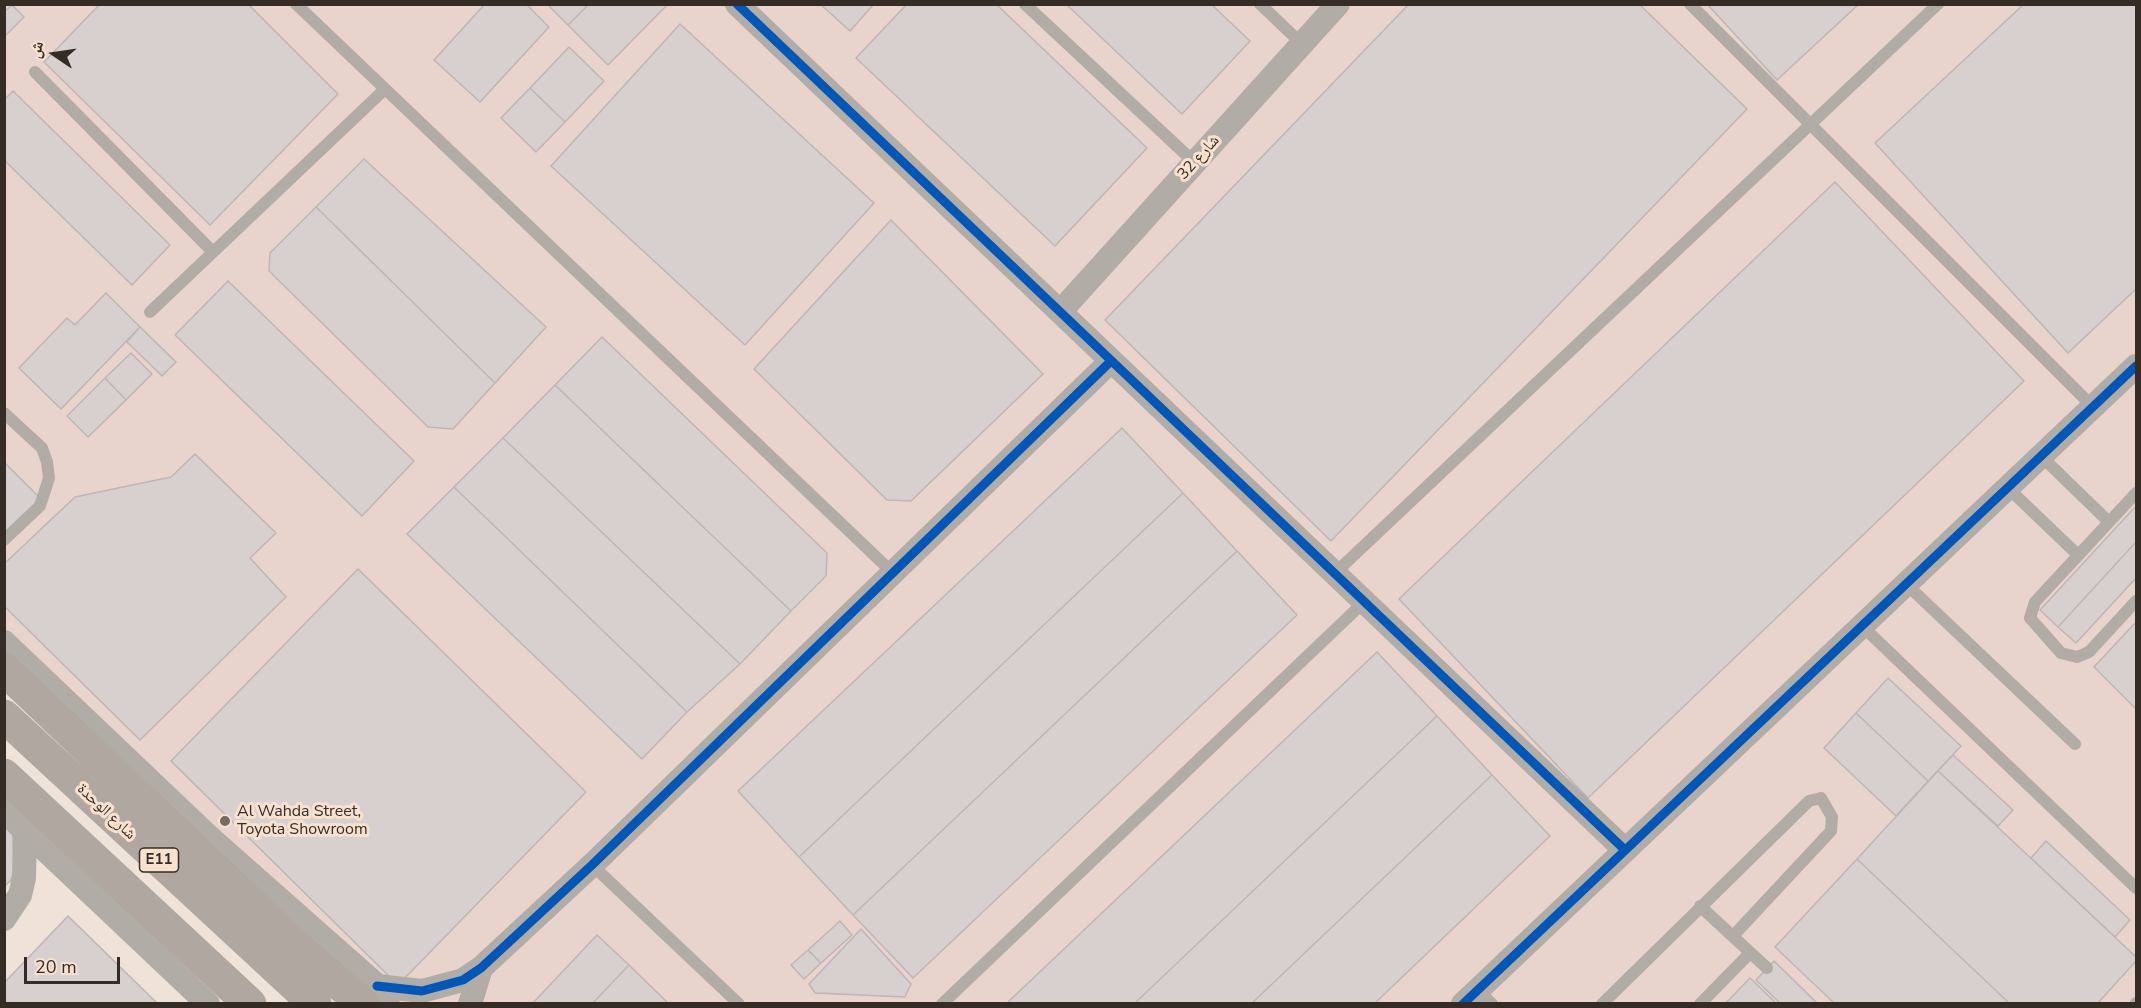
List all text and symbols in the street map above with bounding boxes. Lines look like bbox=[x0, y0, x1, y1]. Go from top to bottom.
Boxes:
north arrow bbox=[24, 24, 84, 84]
text: ش bbox=[24, 39, 49, 61]
street label: شارع 32 bbox=[1174, 132, 1224, 184]
street label: شارع الوحدة bbox=[73, 780, 139, 844]
place label: Al Wahda Street, Toyota Showroom bbox=[237, 802, 368, 840]
marker: Al Wahda Street, Toyota Showroom bbox=[218, 814, 232, 828]
road number: E11 bbox=[140, 848, 178, 872]
scale bar bbox=[27, 945, 123, 983]
text: 20 m bbox=[35, 955, 77, 979]

